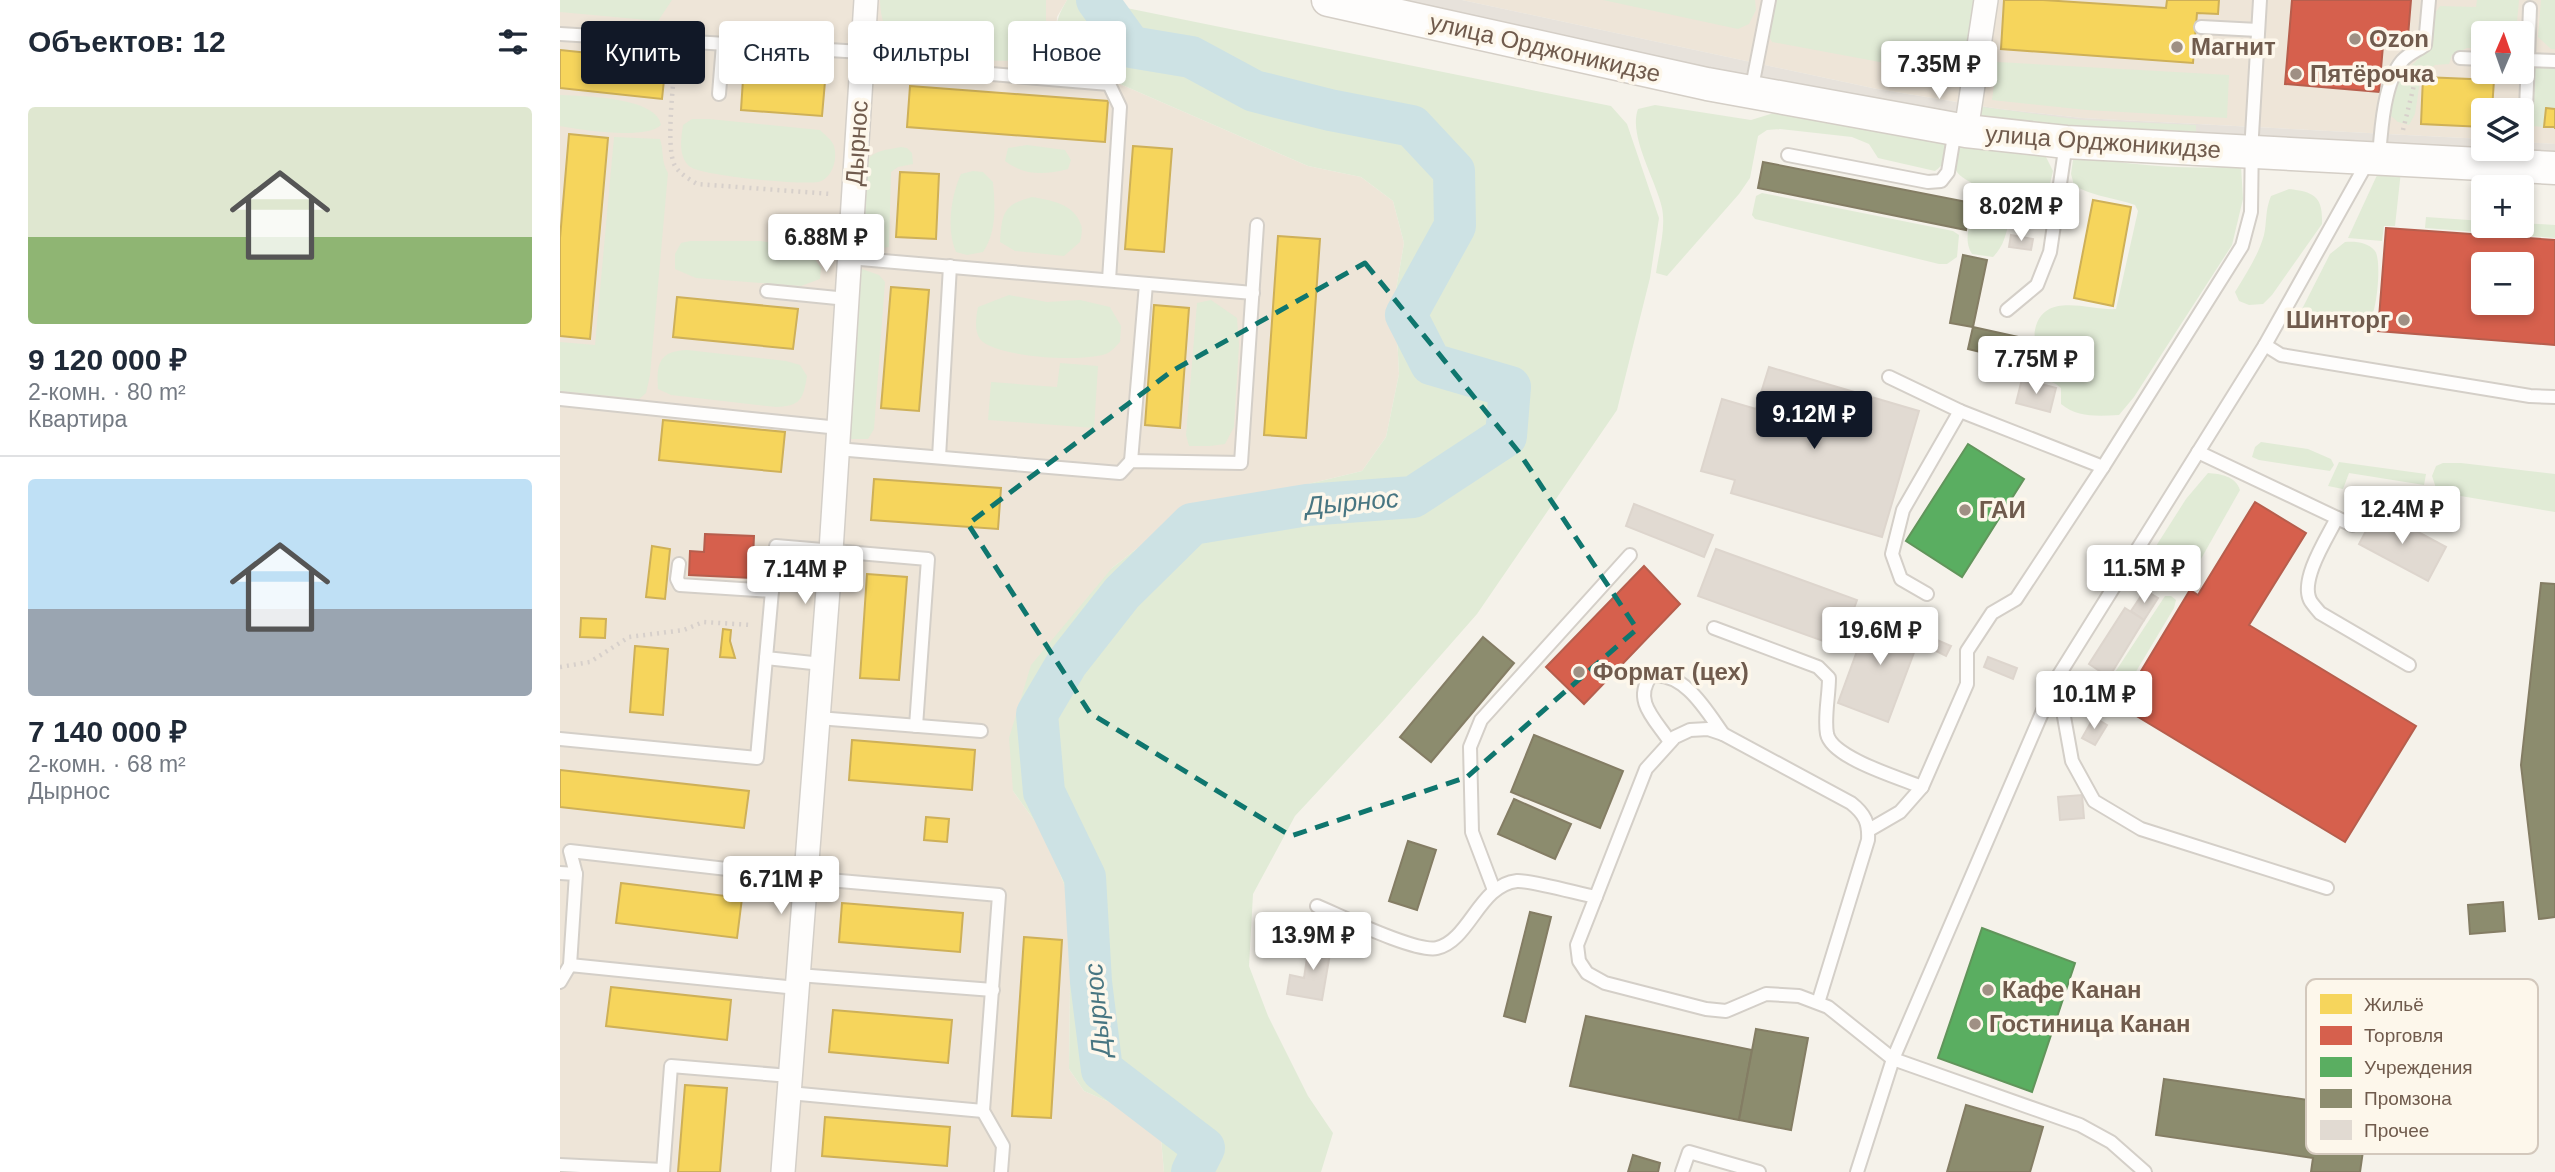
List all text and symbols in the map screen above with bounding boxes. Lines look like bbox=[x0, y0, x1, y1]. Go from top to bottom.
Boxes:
street label: улица Орджоникидзе bbox=[1427, 8, 1663, 87]
chip: Купить bbox=[581, 21, 705, 84]
chip: Снять bbox=[719, 21, 834, 84]
chip: Фильтры bbox=[848, 21, 994, 84]
chip: Новое bbox=[1008, 21, 1126, 84]
north arrow bbox=[2471, 21, 2534, 84]
map controls bbox=[2471, 21, 2534, 315]
icon: filters bbox=[494, 23, 532, 61]
text: Объектов: 12 bbox=[28, 25, 226, 58]
place label: Ozon bbox=[2369, 25, 2429, 52]
marker: Ozon bbox=[2347, 31, 2363, 47]
place label: Магнит bbox=[2191, 33, 2276, 60]
marker: Магнит bbox=[2169, 39, 2185, 55]
pin: 7.35M ₽ bbox=[1874, 42, 2004, 101]
text: 7.35M ₽ bbox=[1897, 51, 1981, 77]
place label: Пятёрочка bbox=[2310, 60, 2435, 87]
marker: Пятёрочка bbox=[2288, 66, 2304, 82]
button: layers bbox=[2471, 98, 2534, 161]
street label: Дырнос bbox=[840, 99, 873, 187]
street label: улица Орджоникидзе bbox=[1984, 120, 2222, 163]
icon: home bbox=[217, 152, 343, 278]
button: + bbox=[2471, 175, 2534, 238]
pin: 8.02M ₽ bbox=[1956, 184, 2086, 243]
text: 8.02M ₽ bbox=[1979, 193, 2063, 219]
pin: 6.88M ₽ bbox=[761, 215, 891, 274]
text: 6.88M ₽ bbox=[784, 224, 868, 250]
button: − bbox=[2471, 252, 2534, 315]
place label: Шинторг bbox=[2286, 306, 2390, 333]
marker: Шинторг bbox=[2396, 312, 2412, 328]
pin: 7.75M ₽ bbox=[1971, 336, 2101, 396]
text: 9 120 000 ₽ bbox=[28, 343, 187, 376]
text: 7.75M ₽ bbox=[1994, 346, 2078, 372]
text: 2-комн. · 80 m² bbox=[28, 379, 186, 405]
pin: 9.12M ₽ bbox=[1749, 392, 1879, 451]
text: 9.12M ₽ bbox=[1772, 401, 1856, 427]
text: Квартира bbox=[28, 406, 127, 432]
water label: Дырнос bbox=[1301, 483, 1400, 521]
pin: 12.4M ₽ bbox=[2337, 486, 2467, 546]
place label: ГАИ bbox=[1979, 496, 2026, 523]
text: 12.4M ₽ bbox=[2360, 496, 2444, 522]
marker: ГАИ bbox=[1957, 502, 1973, 518]
icon: home bbox=[217, 524, 343, 650]
pin: 7.14M ₽ bbox=[740, 546, 870, 606]
pin: 11.5M ₽ bbox=[2079, 546, 2209, 605]
text: 11.5M ₽ bbox=[2103, 555, 2185, 581]
text: 7.14M ₽ bbox=[763, 556, 847, 582]
pin: 19.6M ₽ bbox=[1815, 608, 1945, 667]
text: 19.6M ₽ bbox=[1838, 617, 1922, 643]
place label: Формат (цех) bbox=[1593, 658, 1749, 685]
marker: Формат (цех) bbox=[1571, 664, 1587, 680]
pin: 10.1M ₽ bbox=[2029, 672, 2159, 731]
text: 10.1M ₽ bbox=[2052, 681, 2136, 707]
text: 7 140 000 ₽ bbox=[28, 715, 187, 748]
text: 2-комн. · 68 m² bbox=[28, 751, 186, 777]
text: Дырнос bbox=[28, 778, 110, 804]
pin: 6.71M ₽ bbox=[716, 856, 846, 916]
text: 6.71M ₽ bbox=[739, 866, 823, 892]
pin: 13.9M ₽ bbox=[1248, 912, 1378, 972]
text: 13.9M ₽ bbox=[1271, 922, 1355, 948]
water label: Дырнос bbox=[1078, 962, 1116, 1061]
place label: Кафе Канан bbox=[2002, 976, 2142, 1003]
legend bbox=[2306, 979, 2538, 1154]
marker: Кафе Канан bbox=[1980, 982, 1996, 998]
text: Жильё bbox=[2364, 994, 2424, 1015]
place label: Гостиница Канан bbox=[1989, 1010, 2191, 1037]
marker: Гостиница Канан bbox=[1967, 1016, 1983, 1032]
text: Торговля bbox=[2364, 1025, 2443, 1046]
text: Учреждения bbox=[2364, 1057, 2473, 1078]
text: Промзона bbox=[2364, 1088, 2452, 1109]
text: Прочее bbox=[2364, 1120, 2429, 1141]

